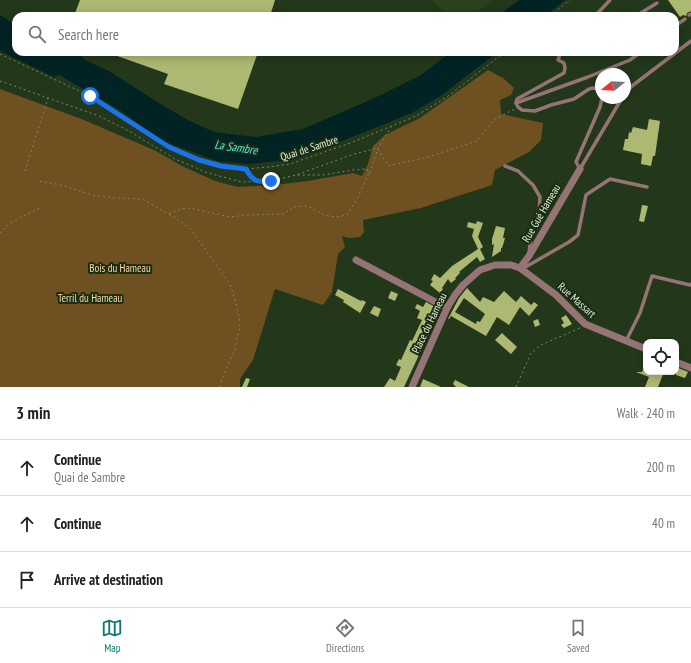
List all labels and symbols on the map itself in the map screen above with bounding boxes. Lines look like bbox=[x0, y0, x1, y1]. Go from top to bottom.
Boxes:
north arrow bbox=[595, 68, 631, 104]
route start bbox=[81, 87, 99, 105]
street label: Quai de Sambre bbox=[278, 132, 340, 164]
water label: La Sambre bbox=[213, 137, 260, 158]
route end bbox=[262, 172, 280, 190]
street label: Rue Gué Hameau bbox=[519, 181, 563, 245]
park label: Bois du Hameau bbox=[89, 261, 151, 275]
street label: Rue Massart bbox=[555, 279, 599, 321]
street label: Place du Hameau bbox=[408, 290, 450, 356]
park label: Terril du Hameau bbox=[58, 291, 123, 305]

